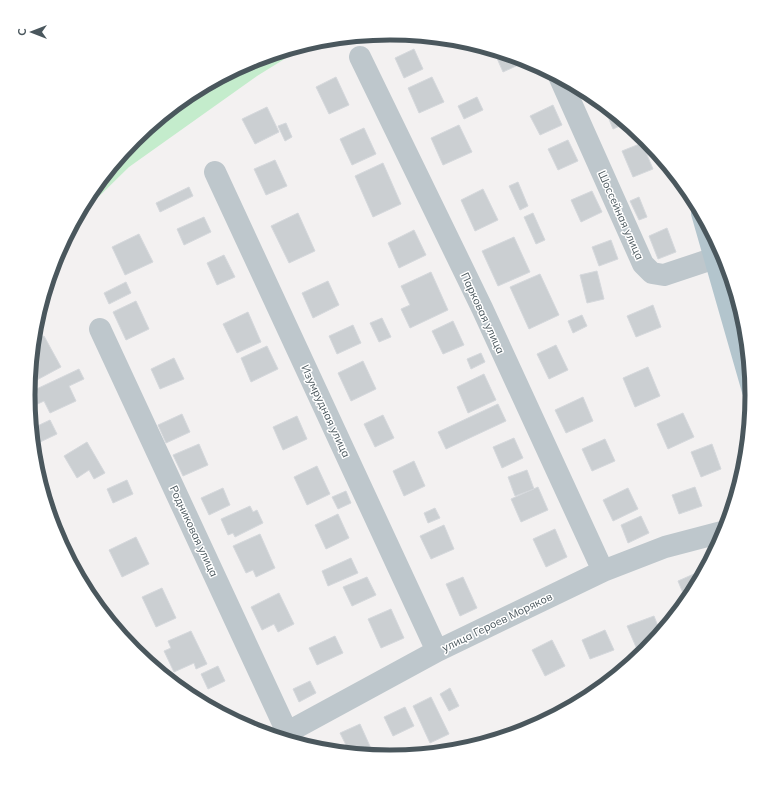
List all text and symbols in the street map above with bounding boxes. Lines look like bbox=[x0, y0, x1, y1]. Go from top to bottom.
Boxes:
north arrow bbox=[12, 12, 52, 52]
text: С bbox=[15, 28, 29, 36]
street label: Шоссейная улица bbox=[595, 168, 647, 262]
street label: Парковая улица bbox=[458, 270, 508, 356]
street label: Изумрудная улица bbox=[298, 362, 354, 460]
street label: Родниковая улица bbox=[167, 483, 221, 579]
street label: улица Героев Моряков bbox=[440, 589, 554, 655]

